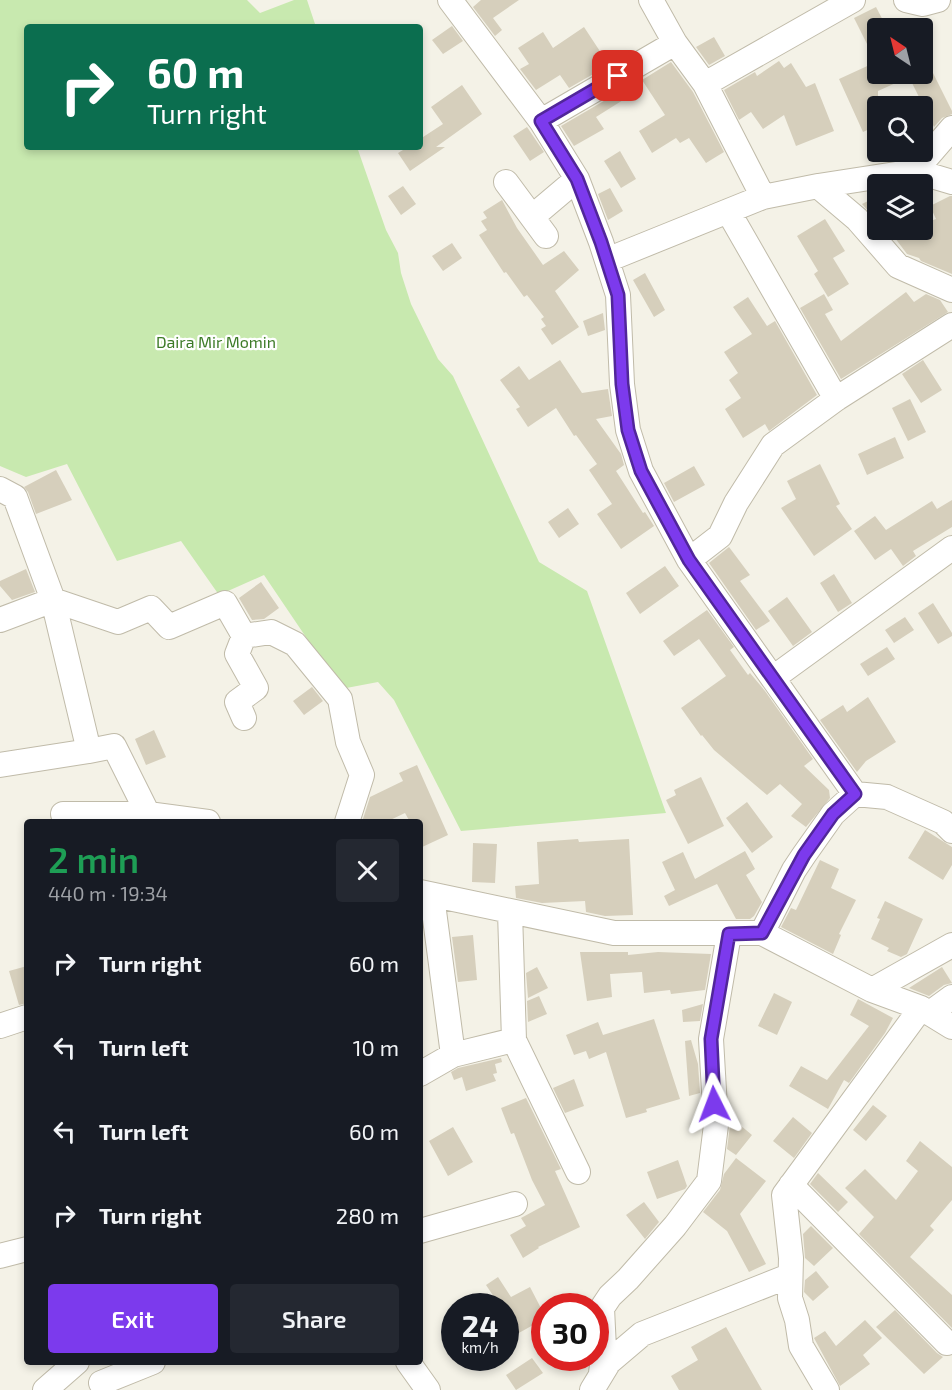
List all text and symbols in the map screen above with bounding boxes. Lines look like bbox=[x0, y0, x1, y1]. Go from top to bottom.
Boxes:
north arrow bbox=[867, 18, 933, 84]
map controls bbox=[867, 18, 933, 240]
text: 60 m bbox=[147, 46, 244, 96]
icon: right bbox=[48, 48, 126, 126]
pin bbox=[592, 50, 643, 101]
icon: arrive bbox=[601, 59, 634, 92]
button: search bbox=[867, 96, 933, 162]
text: Turn right bbox=[147, 97, 267, 129]
button: layers bbox=[867, 174, 933, 240]
park label: Daira Mir Momin bbox=[156, 332, 276, 351]
text: 2 min bbox=[48, 837, 139, 880]
button: close bbox=[336, 839, 399, 902]
text: 440 m · 19:34 bbox=[48, 881, 168, 905]
icon: right bbox=[48, 947, 81, 980]
text: Turn right bbox=[99, 950, 201, 976]
text: 60 m bbox=[349, 950, 399, 976]
icon: left bbox=[48, 1031, 81, 1064]
text: Turn left bbox=[99, 1034, 188, 1060]
text: 10 m bbox=[353, 1034, 399, 1060]
position arrow bbox=[682, 1072, 746, 1136]
icon: left bbox=[48, 1115, 81, 1148]
text: Turn left bbox=[99, 1118, 188, 1144]
text: 60 m bbox=[349, 1118, 399, 1144]
icon: right bbox=[48, 1199, 81, 1232]
text: Turn right bbox=[99, 1202, 201, 1228]
text: 280 m bbox=[336, 1202, 399, 1228]
button: Exit bbox=[48, 1284, 218, 1353]
button: Share bbox=[230, 1284, 399, 1353]
speed limit sign: 30 bbox=[531, 1293, 609, 1371]
text: 24 bbox=[462, 1307, 498, 1343]
text: km/h bbox=[461, 1338, 499, 1356]

